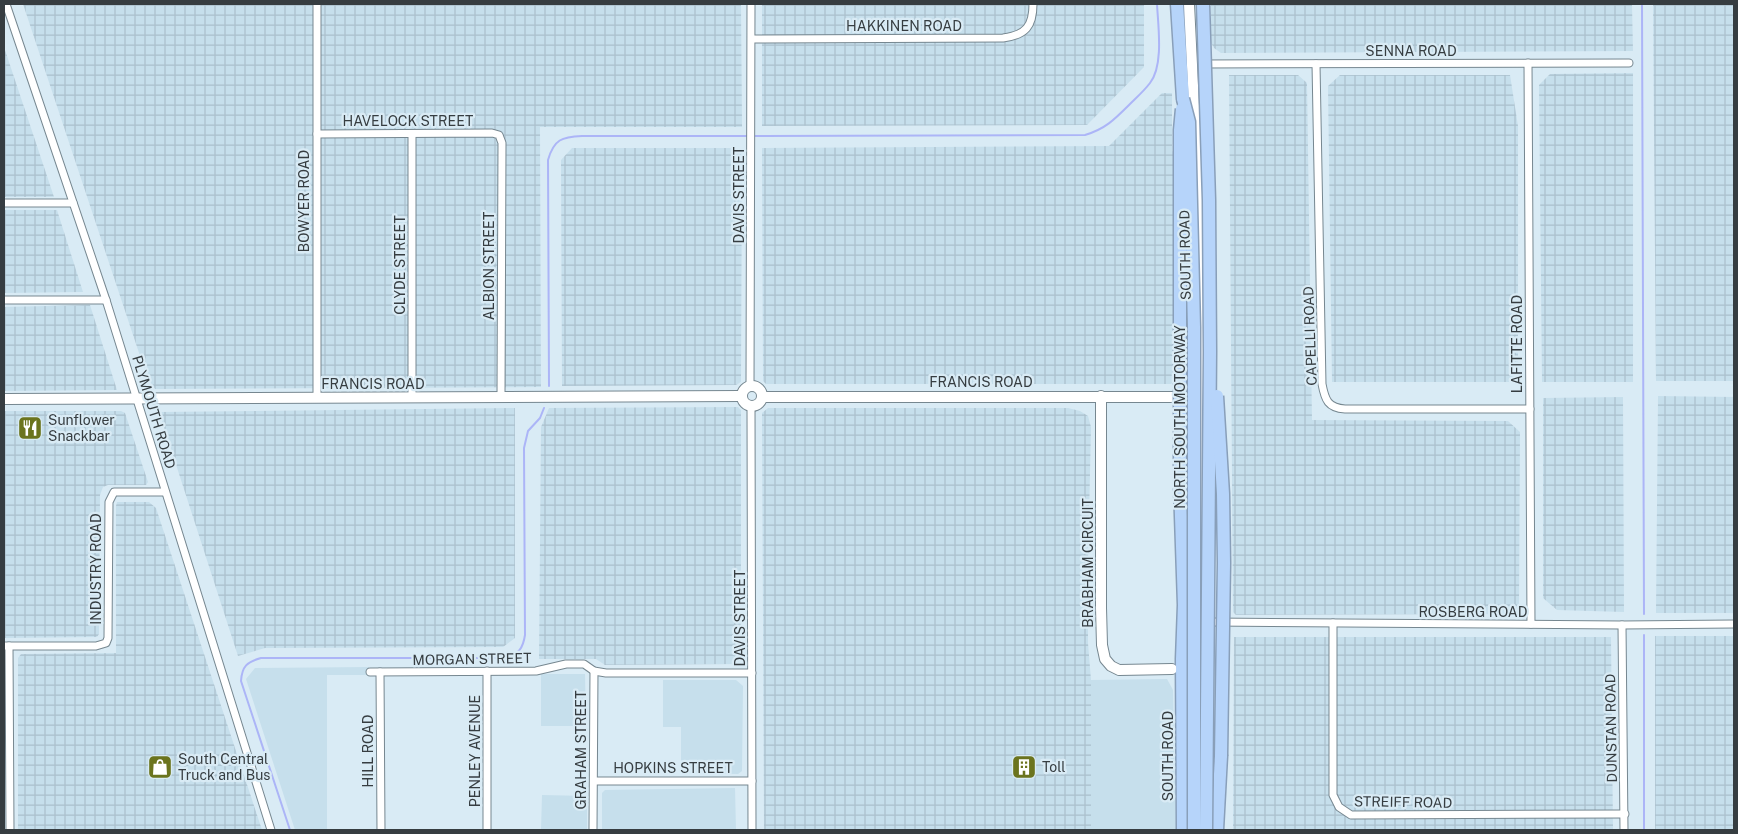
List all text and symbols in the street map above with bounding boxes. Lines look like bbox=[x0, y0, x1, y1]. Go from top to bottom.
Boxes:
street label: HAKKINEN ROAD bbox=[846, 18, 962, 34]
street label: SENNA ROAD bbox=[1365, 43, 1457, 59]
street label: HAVELOCK STREET bbox=[343, 113, 473, 129]
street label: DAVIS STREET bbox=[731, 147, 747, 243]
street label: BOWYER ROAD bbox=[296, 150, 312, 252]
street label: SOUTH ROAD bbox=[1176, 210, 1194, 300]
street label: ALBION STREET bbox=[481, 212, 497, 320]
street label: CLYDE STREET bbox=[392, 215, 408, 315]
street label: CAPELLI ROAD bbox=[1300, 286, 1320, 386]
street label: LAFITTE ROAD bbox=[1509, 295, 1525, 393]
street label: NORTH SOUTH MOTORWAY bbox=[1172, 325, 1188, 509]
street label: PLYMOUTH ROAD bbox=[129, 353, 179, 471]
street label: FRANCIS ROAD bbox=[929, 374, 1033, 390]
street label: FRANCIS ROAD bbox=[321, 376, 425, 392]
place label: Sunflower Snackbar bbox=[48, 412, 115, 444]
restaurant icon: Sunflower Snackbar bbox=[17, 415, 43, 441]
street label: BRABHAM CIRCUIT bbox=[1080, 498, 1096, 628]
street label: INDUSTRY ROAD bbox=[88, 513, 104, 625]
street label: DAVIS STREET bbox=[732, 570, 748, 666]
street label: ROSBERG ROAD bbox=[1419, 604, 1527, 620]
street label: MORGAN STREET bbox=[412, 650, 532, 668]
street label: DUNSTAN ROAD bbox=[1602, 673, 1620, 783]
street label: GRAHAM STREET bbox=[573, 690, 589, 810]
street label: PENLEY AVENUE bbox=[467, 695, 483, 807]
street label: SOUTH ROAD bbox=[1160, 711, 1176, 801]
street label: HILL ROAD bbox=[360, 714, 376, 788]
place label: South Central Truck and Bus bbox=[178, 751, 270, 783]
shop icon: South Central Truck and Bus bbox=[147, 754, 173, 780]
building icon: Toll bbox=[1011, 754, 1037, 780]
place label: Toll bbox=[1042, 759, 1066, 775]
street label: HOPKINS STREET bbox=[613, 760, 733, 776]
street label: STREIFF ROAD bbox=[1354, 793, 1452, 811]

